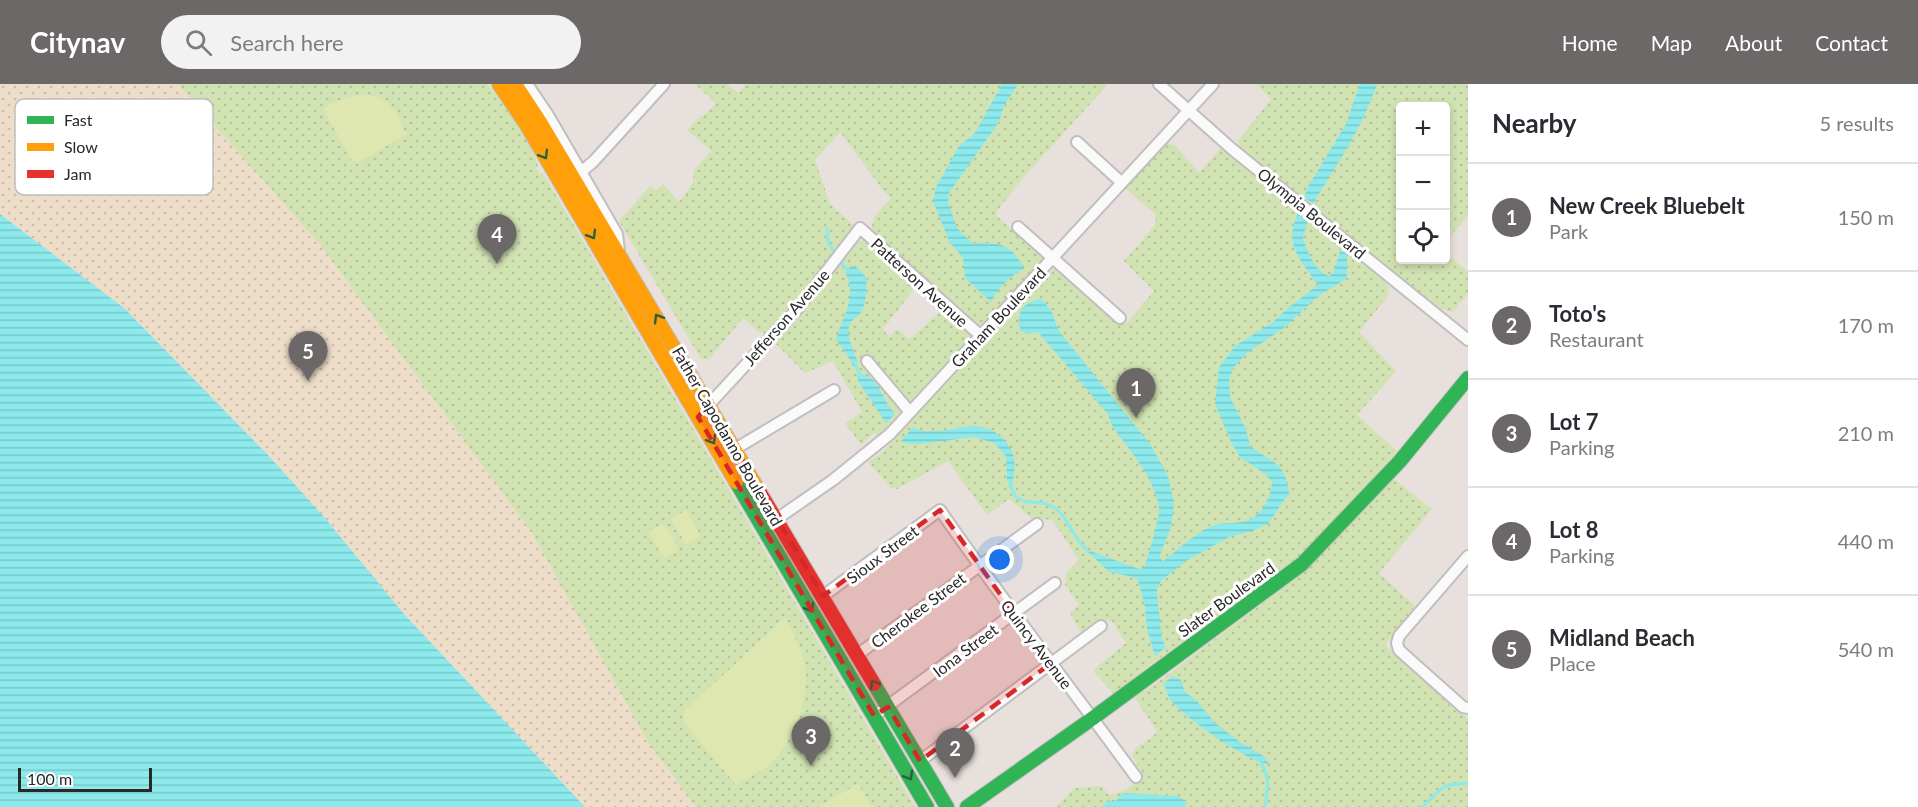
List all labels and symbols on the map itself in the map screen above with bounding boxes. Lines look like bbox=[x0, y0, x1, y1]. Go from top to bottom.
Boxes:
legend bbox=[15, 99, 213, 195]
text: Fast bbox=[64, 110, 93, 129]
text: Slow bbox=[64, 137, 98, 156]
one-way arrow bbox=[537, 148, 549, 159]
text: Jam bbox=[64, 164, 92, 183]
street label: Olympia Boulevard bbox=[1254, 164, 1370, 262]
pin: 4 bbox=[478, 214, 516, 264]
one-way arrow bbox=[584, 229, 596, 240]
street label: Patterson Avenue bbox=[868, 234, 972, 330]
street label: Graham Boulevard bbox=[947, 263, 1049, 371]
street label: Jefferson Avenue bbox=[739, 265, 833, 369]
one-way arrow bbox=[653, 314, 665, 324]
pin: 5 bbox=[288, 332, 328, 381]
street label: Father Capodanno Boulevard bbox=[669, 343, 787, 529]
pin: 1 bbox=[1116, 368, 1156, 418]
one-way arrow bbox=[704, 434, 716, 444]
street label: Sioux Street bbox=[842, 521, 922, 587]
your location bbox=[985, 545, 1014, 574]
street label: Slater Boulevard bbox=[1174, 558, 1278, 640]
street label: Cherokee Street bbox=[867, 568, 969, 652]
street label: Quincy Avenue bbox=[997, 596, 1077, 692]
one-way arrow bbox=[803, 602, 814, 612]
street label: Iona Street bbox=[929, 619, 1001, 681]
one-way arrow bbox=[870, 680, 882, 691]
pin: 3 bbox=[792, 716, 830, 766]
pin: 2 bbox=[936, 728, 974, 778]
scale bar bbox=[18, 765, 152, 792]
one-way arrow bbox=[901, 770, 913, 780]

